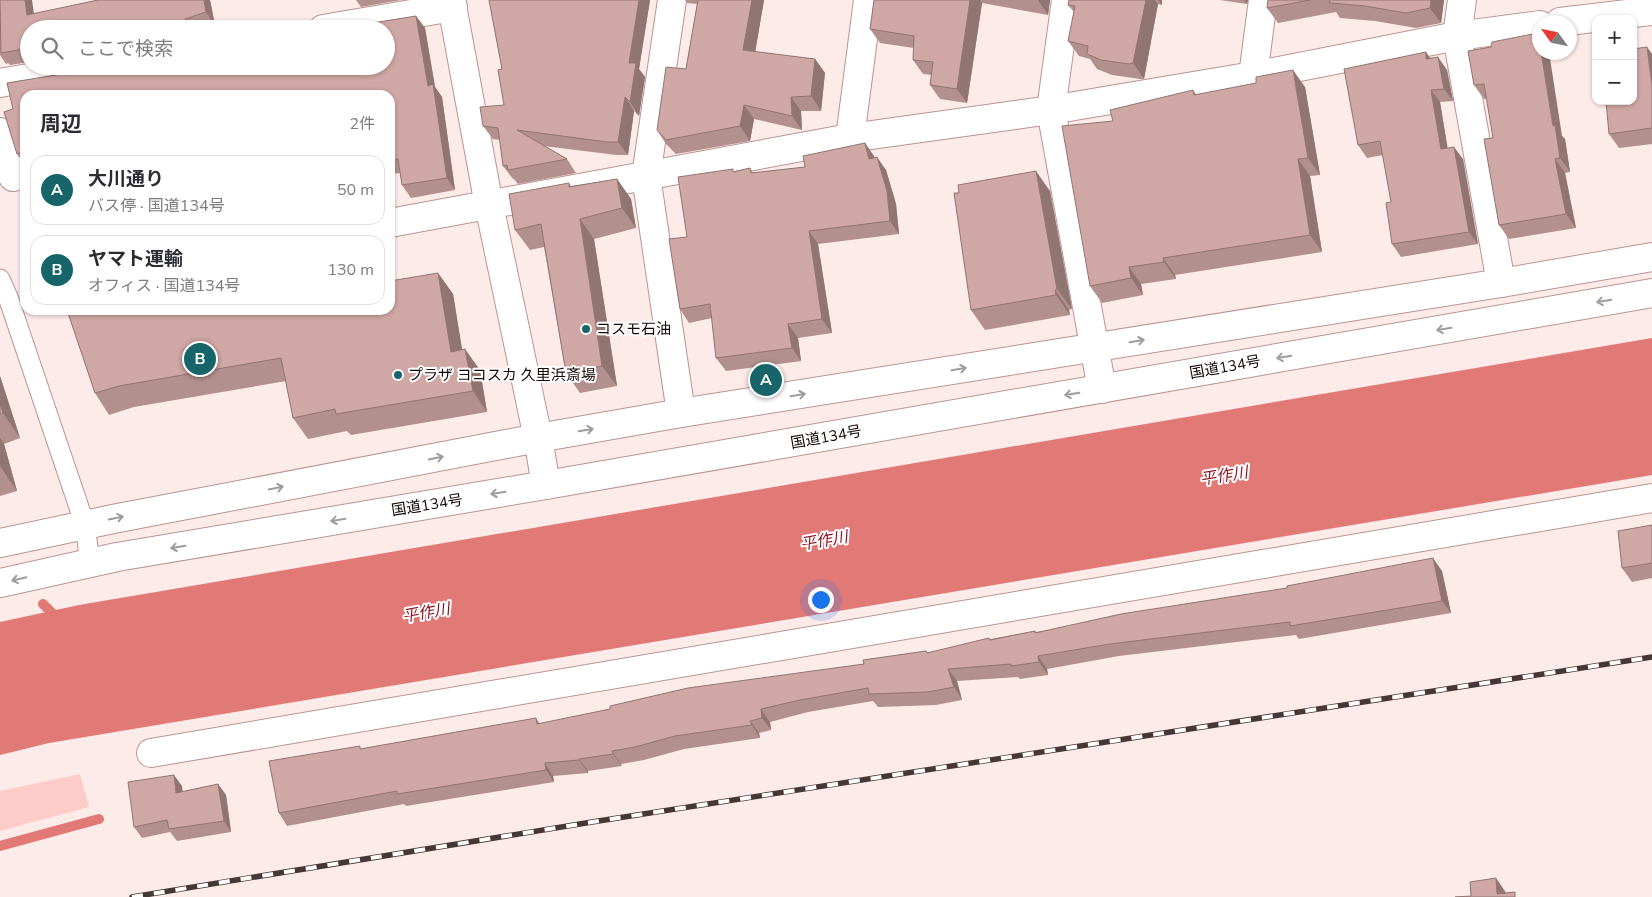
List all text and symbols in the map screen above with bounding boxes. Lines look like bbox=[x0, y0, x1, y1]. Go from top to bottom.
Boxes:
north arrow bbox=[1532, 15, 1577, 60]
map controls bbox=[1592, 15, 1637, 105]
button: + bbox=[1592, 15, 1637, 60]
search box bbox=[20, 20, 395, 75]
icon: search bbox=[38, 34, 66, 62]
text: ここで検索 bbox=[78, 36, 173, 62]
button: − bbox=[1592, 60, 1637, 105]
text: 周辺 bbox=[40, 110, 82, 138]
text: 2件 bbox=[349, 113, 375, 135]
text: 大川通り bbox=[88, 166, 164, 192]
text: A bbox=[51, 179, 63, 201]
text: 50 m bbox=[337, 179, 374, 201]
text: バス停 · 国道134号 bbox=[88, 195, 225, 217]
text: ヤマト運輸 bbox=[88, 246, 183, 272]
text: B bbox=[51, 259, 63, 281]
text: 130 m bbox=[327, 259, 374, 281]
text: オフィス · 国道134号 bbox=[88, 275, 240, 297]
one-way arrow bbox=[1596, 297, 1612, 307]
place label: コスモ石油 bbox=[596, 319, 671, 339]
marker: コスモ石油 bbox=[580, 323, 592, 335]
one-way arrow bbox=[1436, 325, 1452, 335]
one-way arrow bbox=[1128, 336, 1144, 346]
pin: B bbox=[184, 340, 216, 378]
street label: 国道134号 bbox=[1188, 351, 1262, 383]
one-way arrow bbox=[1276, 352, 1292, 362]
pin: A bbox=[750, 361, 782, 399]
one-way arrow bbox=[951, 364, 967, 374]
place label: プラザ ヨコスカ 久里浜斎場 bbox=[408, 365, 596, 385]
marker: プラザ ヨコスカ 久里浜斎場 bbox=[392, 369, 404, 381]
one-way arrow bbox=[790, 389, 806, 399]
one-way arrow bbox=[1064, 389, 1080, 399]
street label: 国道134号 bbox=[789, 421, 863, 453]
one-way arrow bbox=[578, 424, 594, 434]
one-way arrow bbox=[427, 452, 443, 462]
water label: 平作川 bbox=[1199, 461, 1251, 491]
one-way arrow bbox=[267, 483, 283, 492]
street label: 国道134号 bbox=[390, 489, 464, 521]
one-way arrow bbox=[491, 489, 507, 499]
one-way arrow bbox=[108, 513, 124, 523]
one-way arrow bbox=[330, 515, 346, 525]
water label: 平作川 bbox=[798, 526, 852, 556]
one-way arrow bbox=[170, 542, 186, 552]
one-way arrow bbox=[11, 575, 27, 584]
your location bbox=[808, 587, 834, 613]
water label: 平作川 bbox=[400, 598, 454, 628]

